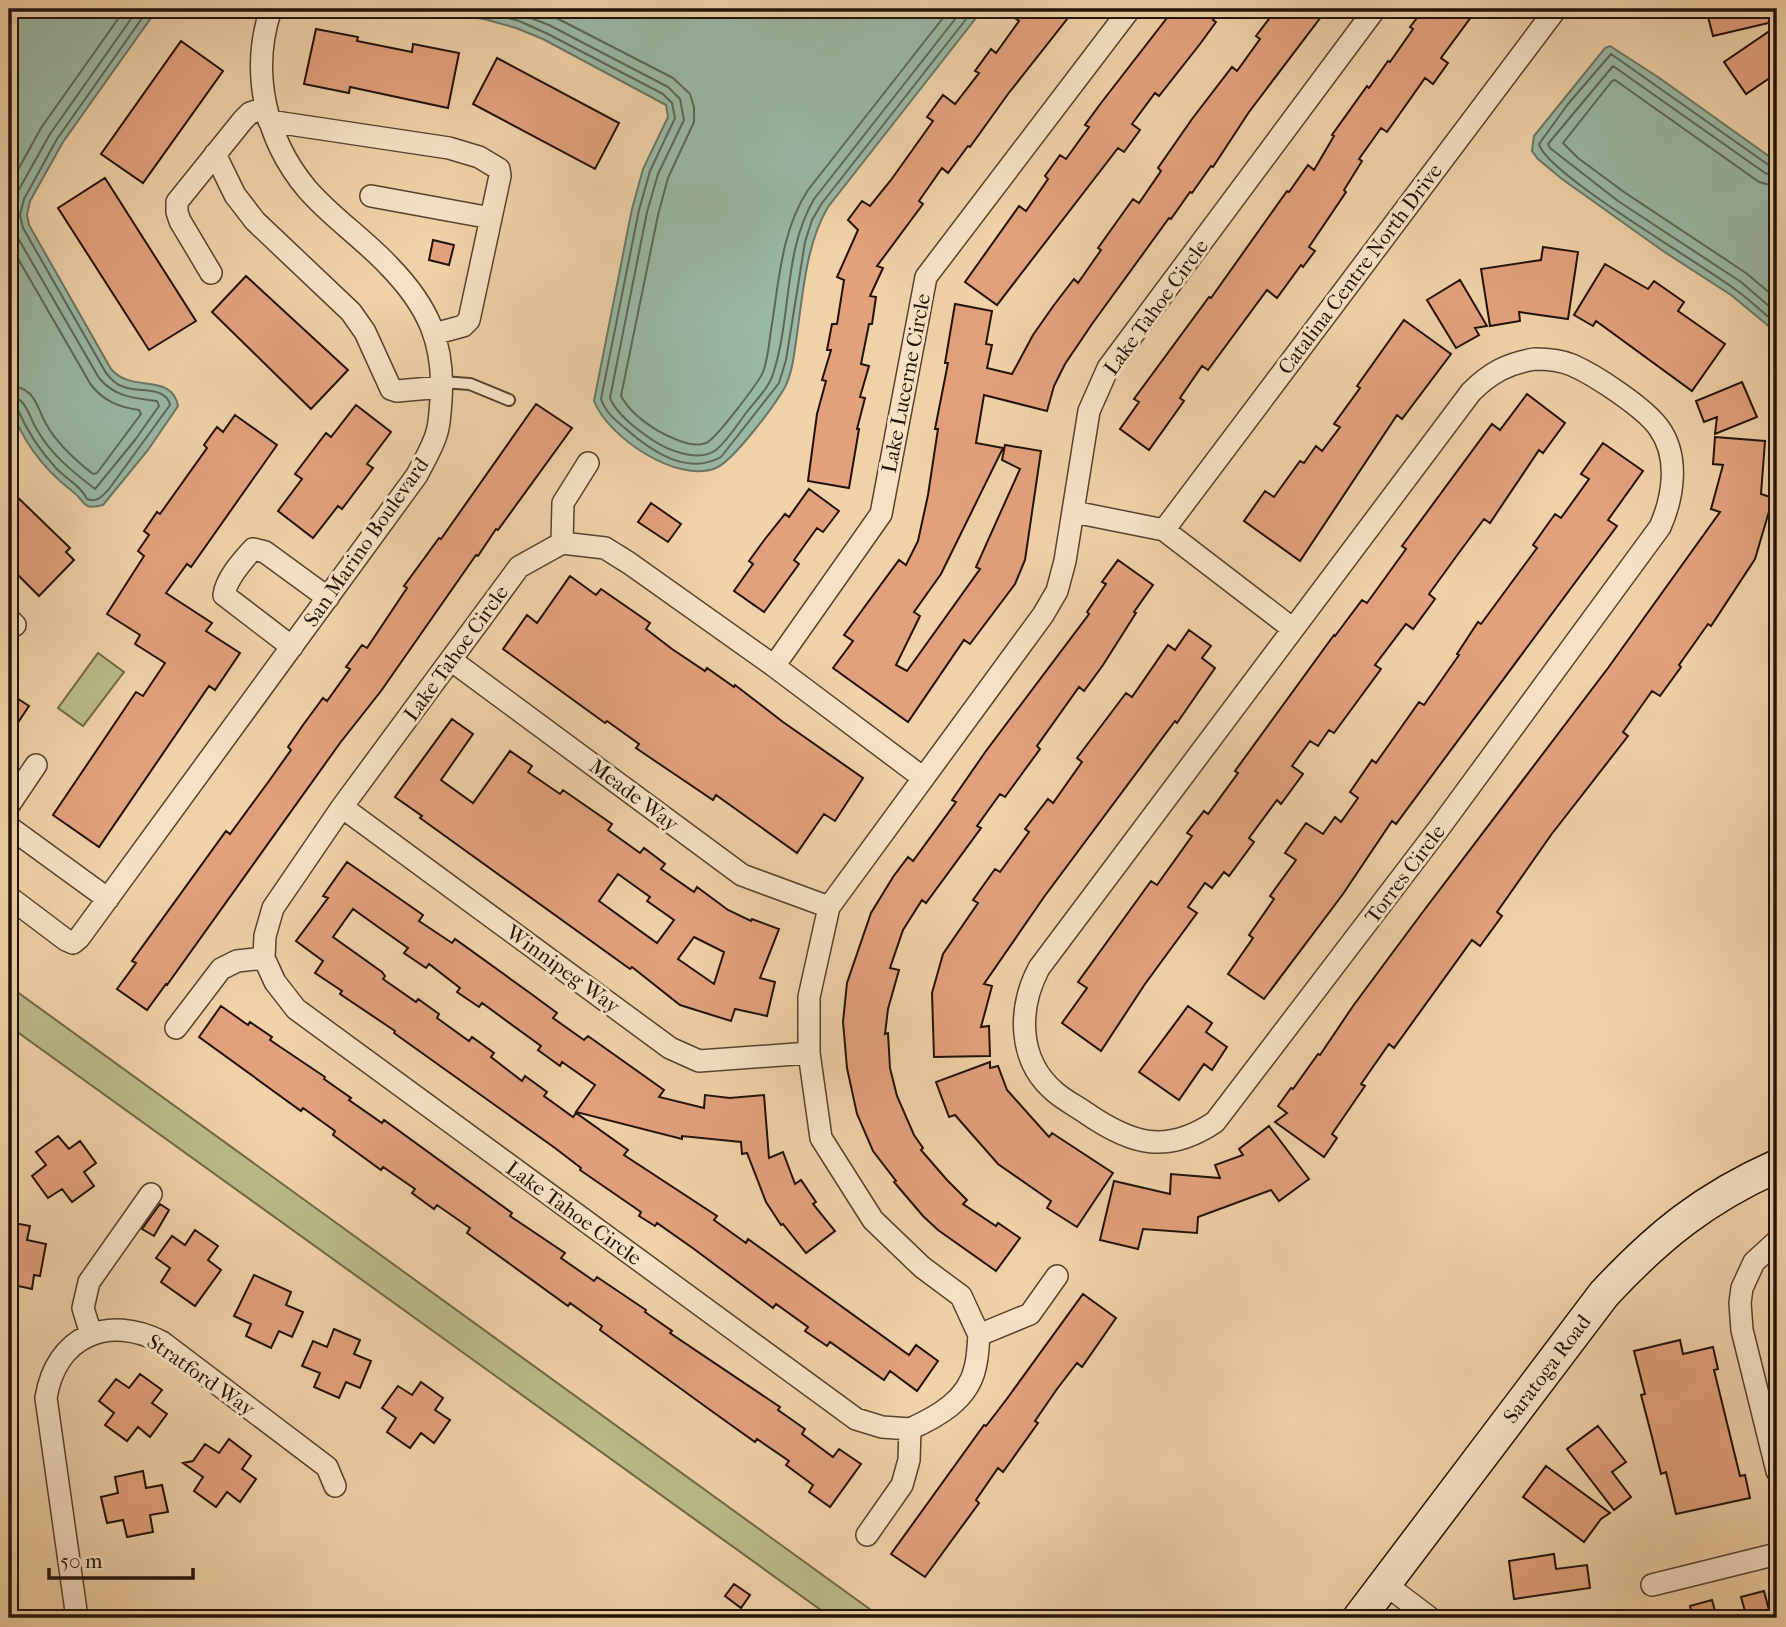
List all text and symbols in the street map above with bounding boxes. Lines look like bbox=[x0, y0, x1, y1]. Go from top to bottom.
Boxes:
street label: Catalina Centre North Drive bbox=[1273, 159, 1447, 379]
street label: Lake Tahoe Circle bbox=[1099, 235, 1213, 379]
street label: Lake Lucerne Circle bbox=[877, 291, 935, 475]
street label: San Marino Boulevard bbox=[299, 453, 434, 631]
street label: Lake Tahoe Circle bbox=[399, 581, 513, 725]
street label: Meade Way bbox=[585, 754, 684, 837]
street label: Torres Circle bbox=[1360, 820, 1450, 928]
street label: Winnipeg Way bbox=[501, 919, 625, 1019]
street label: Lake Tahoe Circle bbox=[502, 1156, 646, 1270]
street label: Saratoga Road bbox=[1498, 1310, 1596, 1428]
street label: Stratford Way bbox=[143, 1329, 260, 1421]
scale bar bbox=[49, 1536, 192, 1580]
text: 50 m bbox=[60, 1549, 103, 1573]

